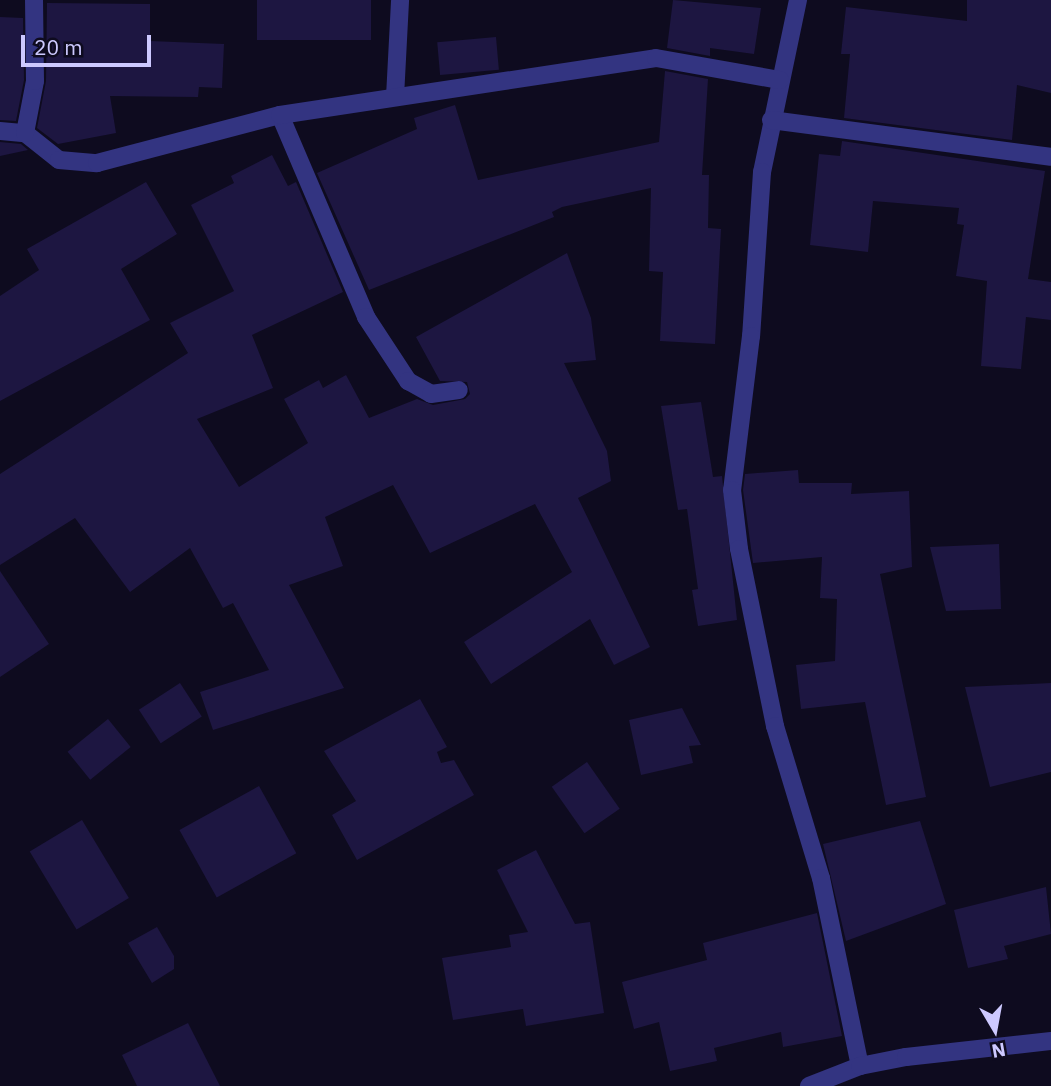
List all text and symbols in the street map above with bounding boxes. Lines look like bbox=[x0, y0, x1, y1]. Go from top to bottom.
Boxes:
scale bar bbox=[24, 21, 154, 65]
text: 20 m bbox=[34, 33, 83, 61]
north arrow bbox=[960, 995, 1030, 1065]
text: N bbox=[990, 1038, 1008, 1064]

